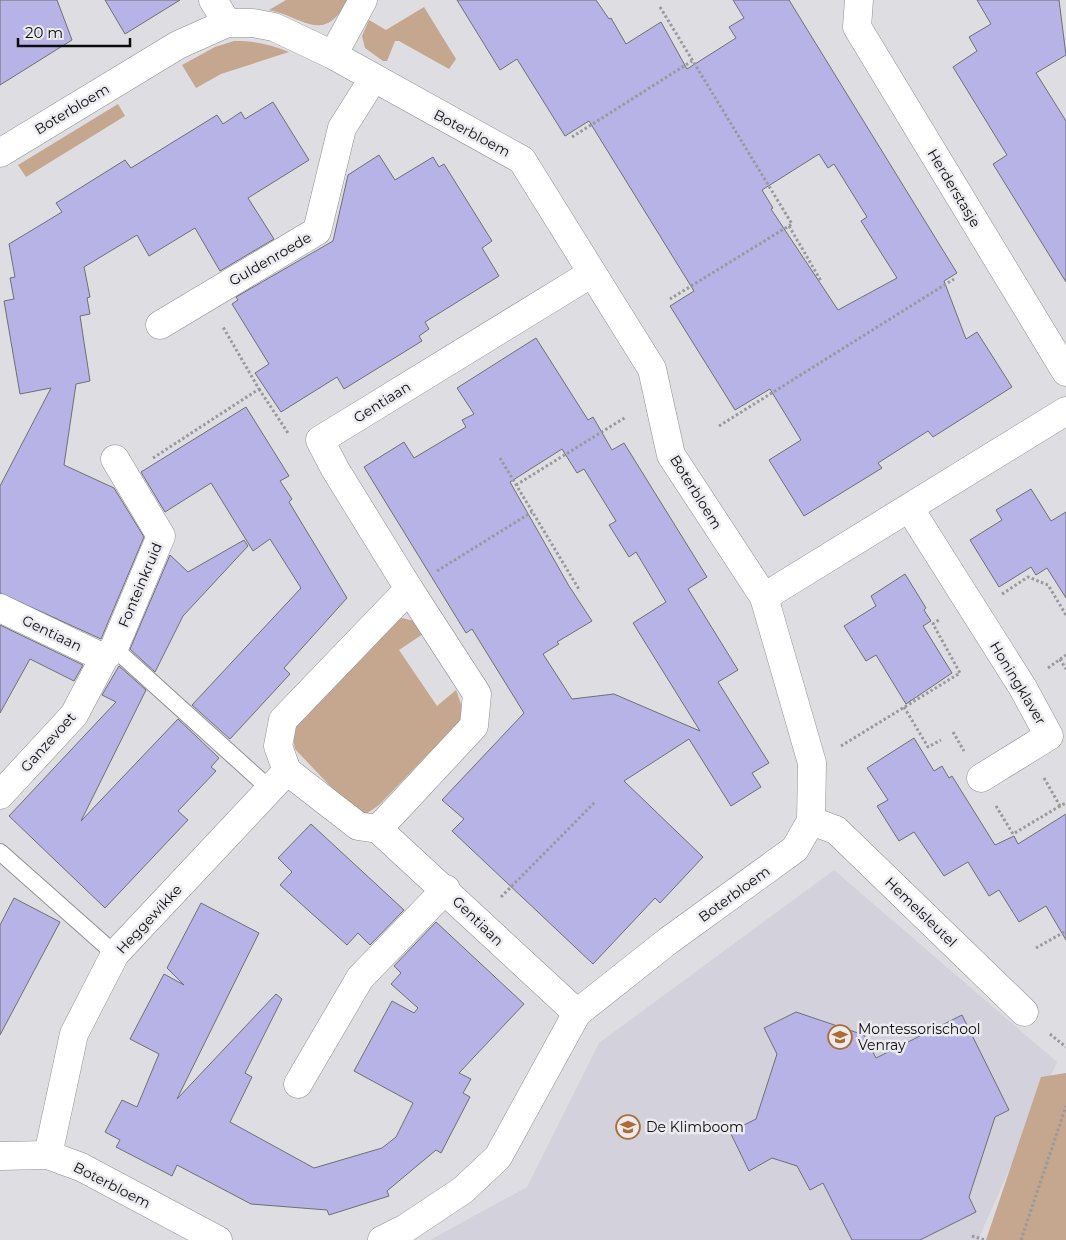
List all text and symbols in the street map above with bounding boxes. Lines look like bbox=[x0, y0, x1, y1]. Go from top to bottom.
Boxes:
scale bar bbox=[18, 15, 130, 47]
text: 20 m bbox=[25, 23, 63, 42]
street label: Boterbloem bbox=[31, 80, 113, 138]
street label: Boterbloem bbox=[431, 105, 513, 161]
street label: Herderstasje bbox=[924, 145, 984, 231]
street label: Guldenroede bbox=[226, 228, 314, 290]
street label: Gentiaan bbox=[350, 377, 414, 427]
street label: Boterbloem bbox=[666, 452, 726, 532]
street label: Fonteinkruid bbox=[114, 540, 166, 630]
street label: Gentiaan bbox=[19, 611, 85, 655]
street label: Honingklaver bbox=[986, 638, 1050, 728]
street label: Ganzevoet bbox=[16, 708, 80, 776]
street label: Boterbloem bbox=[695, 862, 773, 926]
street label: Hemelsleutel bbox=[881, 873, 961, 951]
street label: Heggewikke bbox=[112, 881, 186, 957]
street label: Gentiaan bbox=[449, 892, 507, 950]
place label: Montessorischool Venray bbox=[858, 1020, 981, 1054]
school or university icon: Montessorischool Venray bbox=[827, 1024, 853, 1050]
school or university icon: De Klimboom bbox=[615, 1114, 641, 1140]
place label: De Klimboom bbox=[646, 1118, 744, 1136]
street label: Boterbloem bbox=[70, 1158, 154, 1212]

